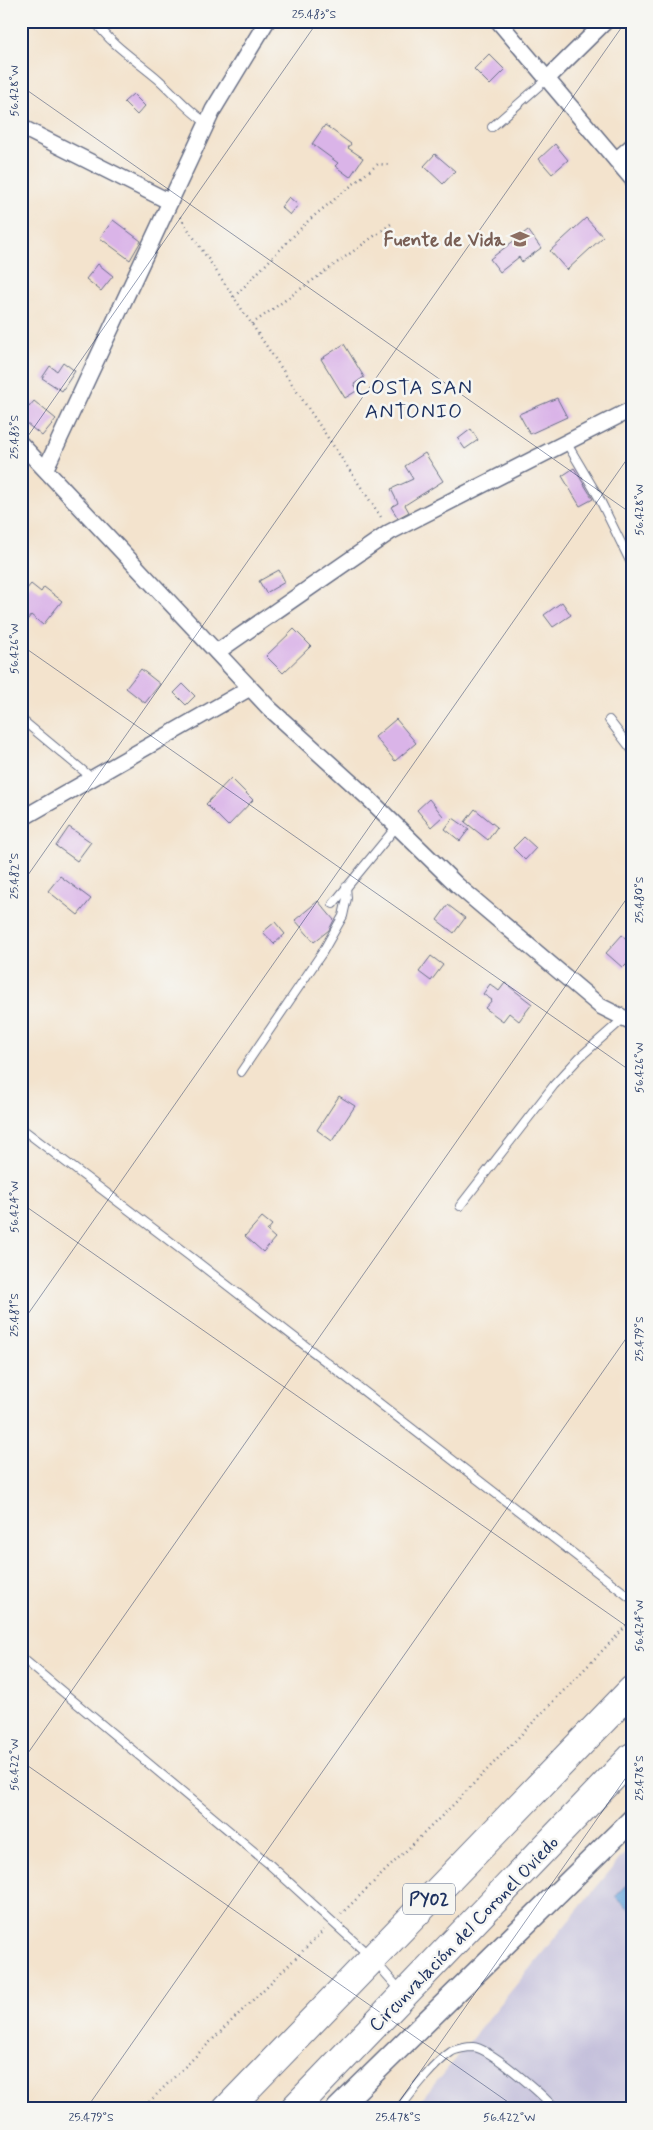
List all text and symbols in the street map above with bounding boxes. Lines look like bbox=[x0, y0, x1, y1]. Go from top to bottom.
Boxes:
text: 25.483°S bbox=[292, 7, 336, 23]
text: 56.428°W bbox=[7, 65, 23, 117]
place label: Fuente de Vida bbox=[384, 228, 506, 253]
school or university icon: Fuente de Vida bbox=[509, 228, 531, 250]
district label: COSTA SAN ANTONIO bbox=[355, 374, 473, 426]
text: 25.483°S bbox=[7, 415, 23, 459]
text: 56.428°W bbox=[632, 484, 648, 536]
text: 56.426°W bbox=[7, 624, 23, 674]
text: 25.482°S bbox=[7, 852, 23, 899]
text: 25.480°S bbox=[632, 876, 648, 923]
text: 56.426°W bbox=[632, 1043, 648, 1093]
text: 56.424°W bbox=[7, 1181, 23, 1233]
text: 25.481°S bbox=[7, 1293, 23, 1337]
text: 25.479°S bbox=[632, 1316, 648, 1362]
text: 56.424°W bbox=[632, 1600, 648, 1652]
text: 56.422°W bbox=[7, 1739, 23, 1791]
text: 25.478°S bbox=[632, 1755, 648, 1801]
street label: Circunvalación del Coronel Oviedo bbox=[364, 1831, 565, 2037]
road number: PY02 bbox=[403, 1884, 455, 1915]
text: 25.479°S bbox=[68, 2110, 114, 2126]
text: 25.478°S bbox=[375, 2110, 421, 2126]
text: 56.422°W bbox=[483, 2110, 535, 2126]

